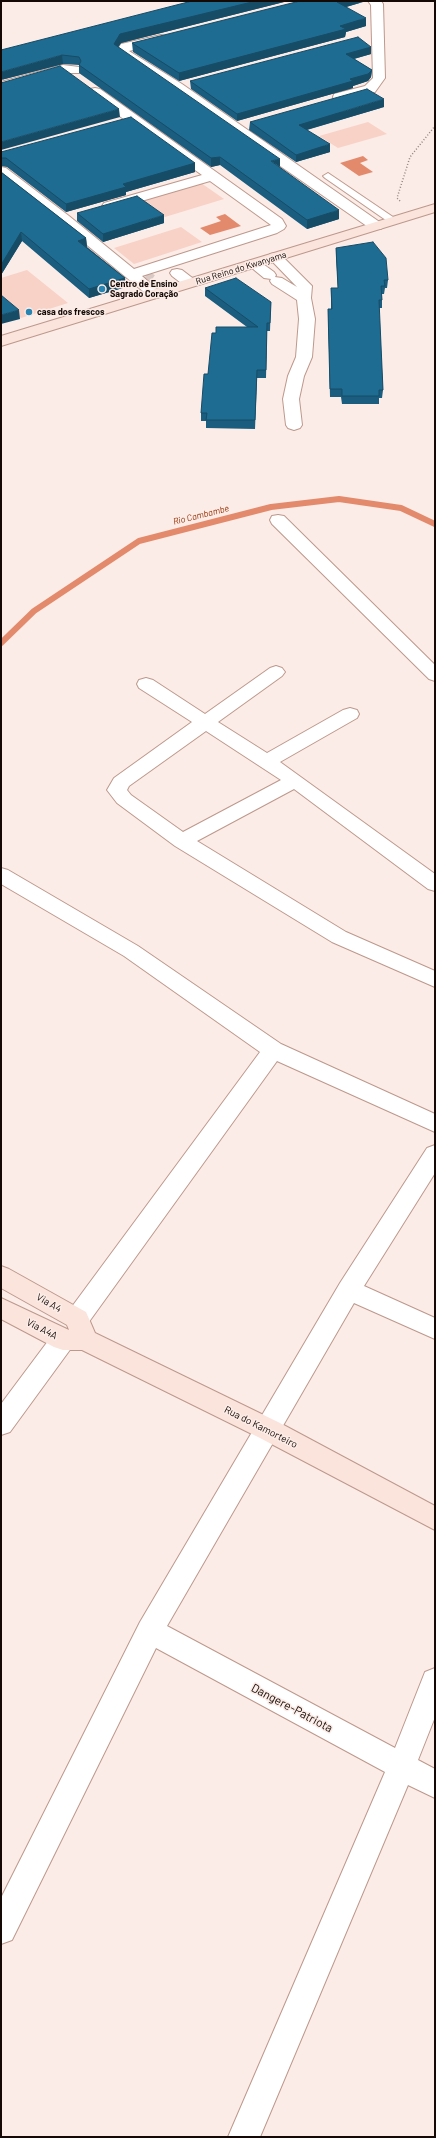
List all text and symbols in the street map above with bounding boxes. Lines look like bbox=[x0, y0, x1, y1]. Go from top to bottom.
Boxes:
street label: Rua Reino do Kwanyama bbox=[194, 249, 288, 287]
place label: Centro de Ensino Sagrado Coração bbox=[110, 279, 178, 300]
marker: Centro de Ensino Sagrado Coração bbox=[97, 284, 107, 294]
marker: casa dos frescos bbox=[24, 307, 34, 317]
place label: casa dos frescos bbox=[37, 307, 105, 317]
water label: Rio Cambambe bbox=[172, 503, 230, 527]
street label: Via A4 bbox=[34, 1291, 64, 1315]
street label: Via A4A bbox=[24, 1316, 60, 1342]
street label: Rua do Kamorteiro bbox=[222, 1403, 300, 1451]
street label: Dangere-Patriota bbox=[249, 1680, 335, 1736]

